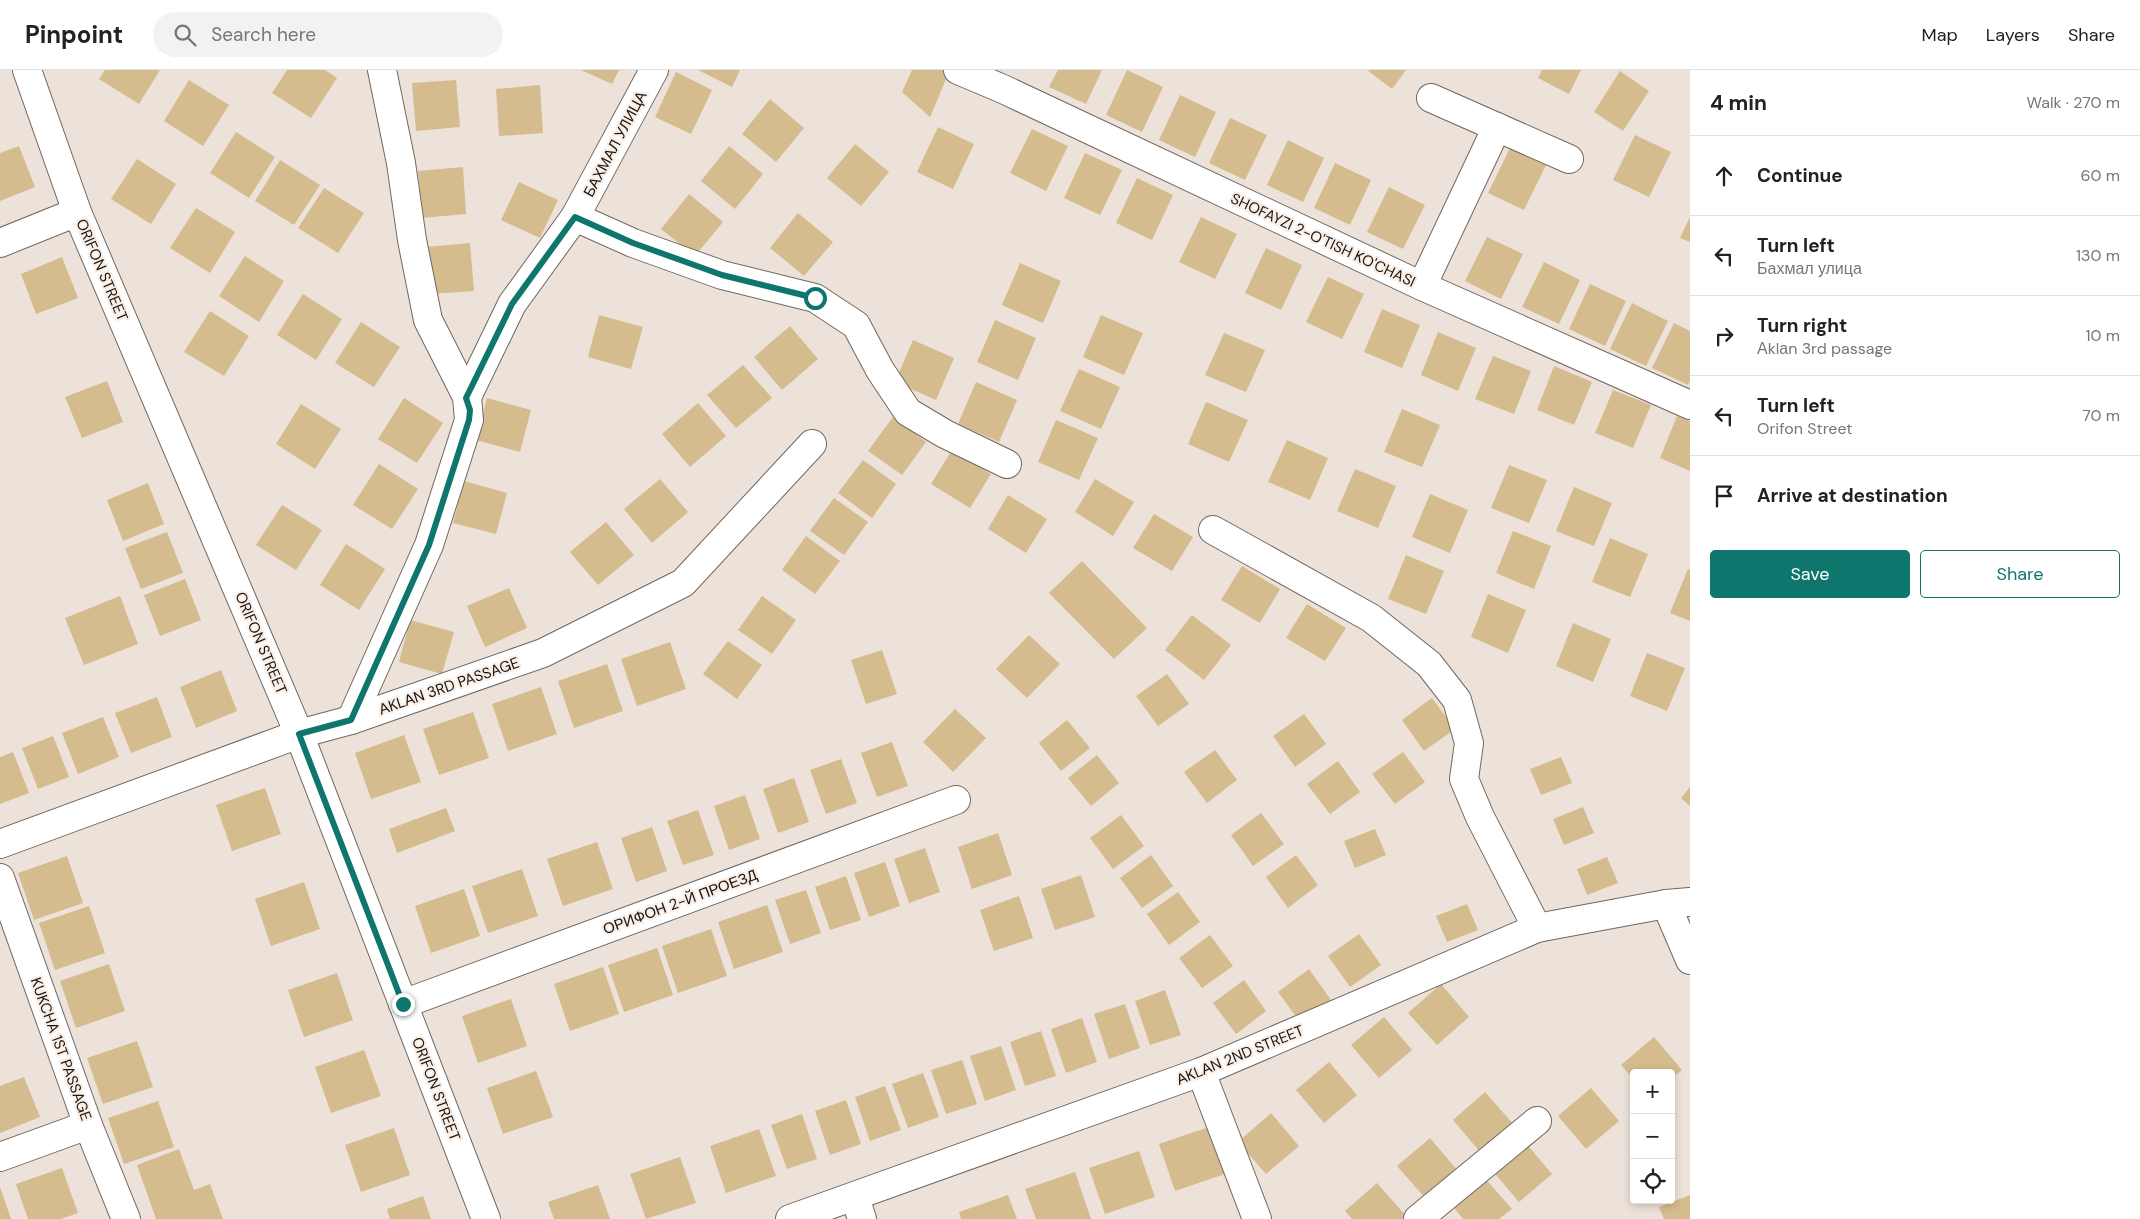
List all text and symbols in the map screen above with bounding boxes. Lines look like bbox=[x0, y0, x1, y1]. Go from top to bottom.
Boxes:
search box bbox=[153, 12, 503, 57]
text: Pinpoint bbox=[25, 19, 123, 50]
icon: search bbox=[171, 21, 199, 49]
text: Search here bbox=[211, 22, 316, 47]
text: Map bbox=[1922, 23, 1958, 47]
text: Layers bbox=[1986, 23, 2040, 47]
text: Share bbox=[2068, 23, 2115, 47]
street label: БАХМАЛ УЛИЦА bbox=[579, 88, 651, 200]
text: 4 min bbox=[1710, 89, 1767, 117]
text: Walk · 270 m bbox=[2027, 92, 2120, 113]
icon: ahead bbox=[1710, 162, 1738, 190]
text: Continue bbox=[1757, 163, 1843, 188]
text: 60 m bbox=[2080, 165, 2120, 186]
street label: SHOFAYZI 2-O'TISH KO'CHASI bbox=[1227, 188, 1419, 292]
street label: ORIFON STREET bbox=[71, 216, 133, 324]
text: Turn left bbox=[1757, 233, 1835, 258]
icon: left bbox=[1710, 242, 1738, 270]
text: 130 m bbox=[2076, 245, 2120, 266]
text: Бахмал улица bbox=[1757, 258, 1862, 279]
route start bbox=[804, 287, 827, 310]
text: Turn right bbox=[1757, 313, 1847, 338]
icon: right bbox=[1710, 322, 1738, 350]
text: 10 m bbox=[2086, 325, 2120, 346]
text: Аklаn 3rd passage bbox=[1757, 338, 1892, 359]
text: Turn left bbox=[1757, 393, 1835, 418]
icon: left bbox=[1710, 402, 1738, 430]
text: 70 m bbox=[2082, 405, 2120, 426]
text: Orifon Street bbox=[1757, 418, 1853, 439]
icon: arrive bbox=[1710, 482, 1738, 510]
text: Arrive at destination bbox=[1757, 483, 1948, 508]
button: Save bbox=[1710, 550, 1910, 598]
button: Share bbox=[1920, 550, 2120, 598]
street label: ORIFON STREET bbox=[230, 589, 292, 697]
street label: АKLАN 3RD PASSAGE bbox=[376, 653, 522, 719]
street label: ОРИФОН 2-Й ПРОЕЗД bbox=[600, 865, 760, 939]
street label: KUKCHA 1ST PASSAGE bbox=[26, 975, 96, 1123]
route end bbox=[392, 993, 415, 1016]
street label: АKLАN 2ND STREET bbox=[1173, 1020, 1307, 1090]
street label: ORIFON STREET bbox=[407, 1034, 465, 1144]
map controls bbox=[1630, 1069, 1675, 1204]
button: + bbox=[1630, 1069, 1675, 1114]
button: − bbox=[1630, 1114, 1675, 1159]
button: locate bbox=[1630, 1159, 1675, 1204]

